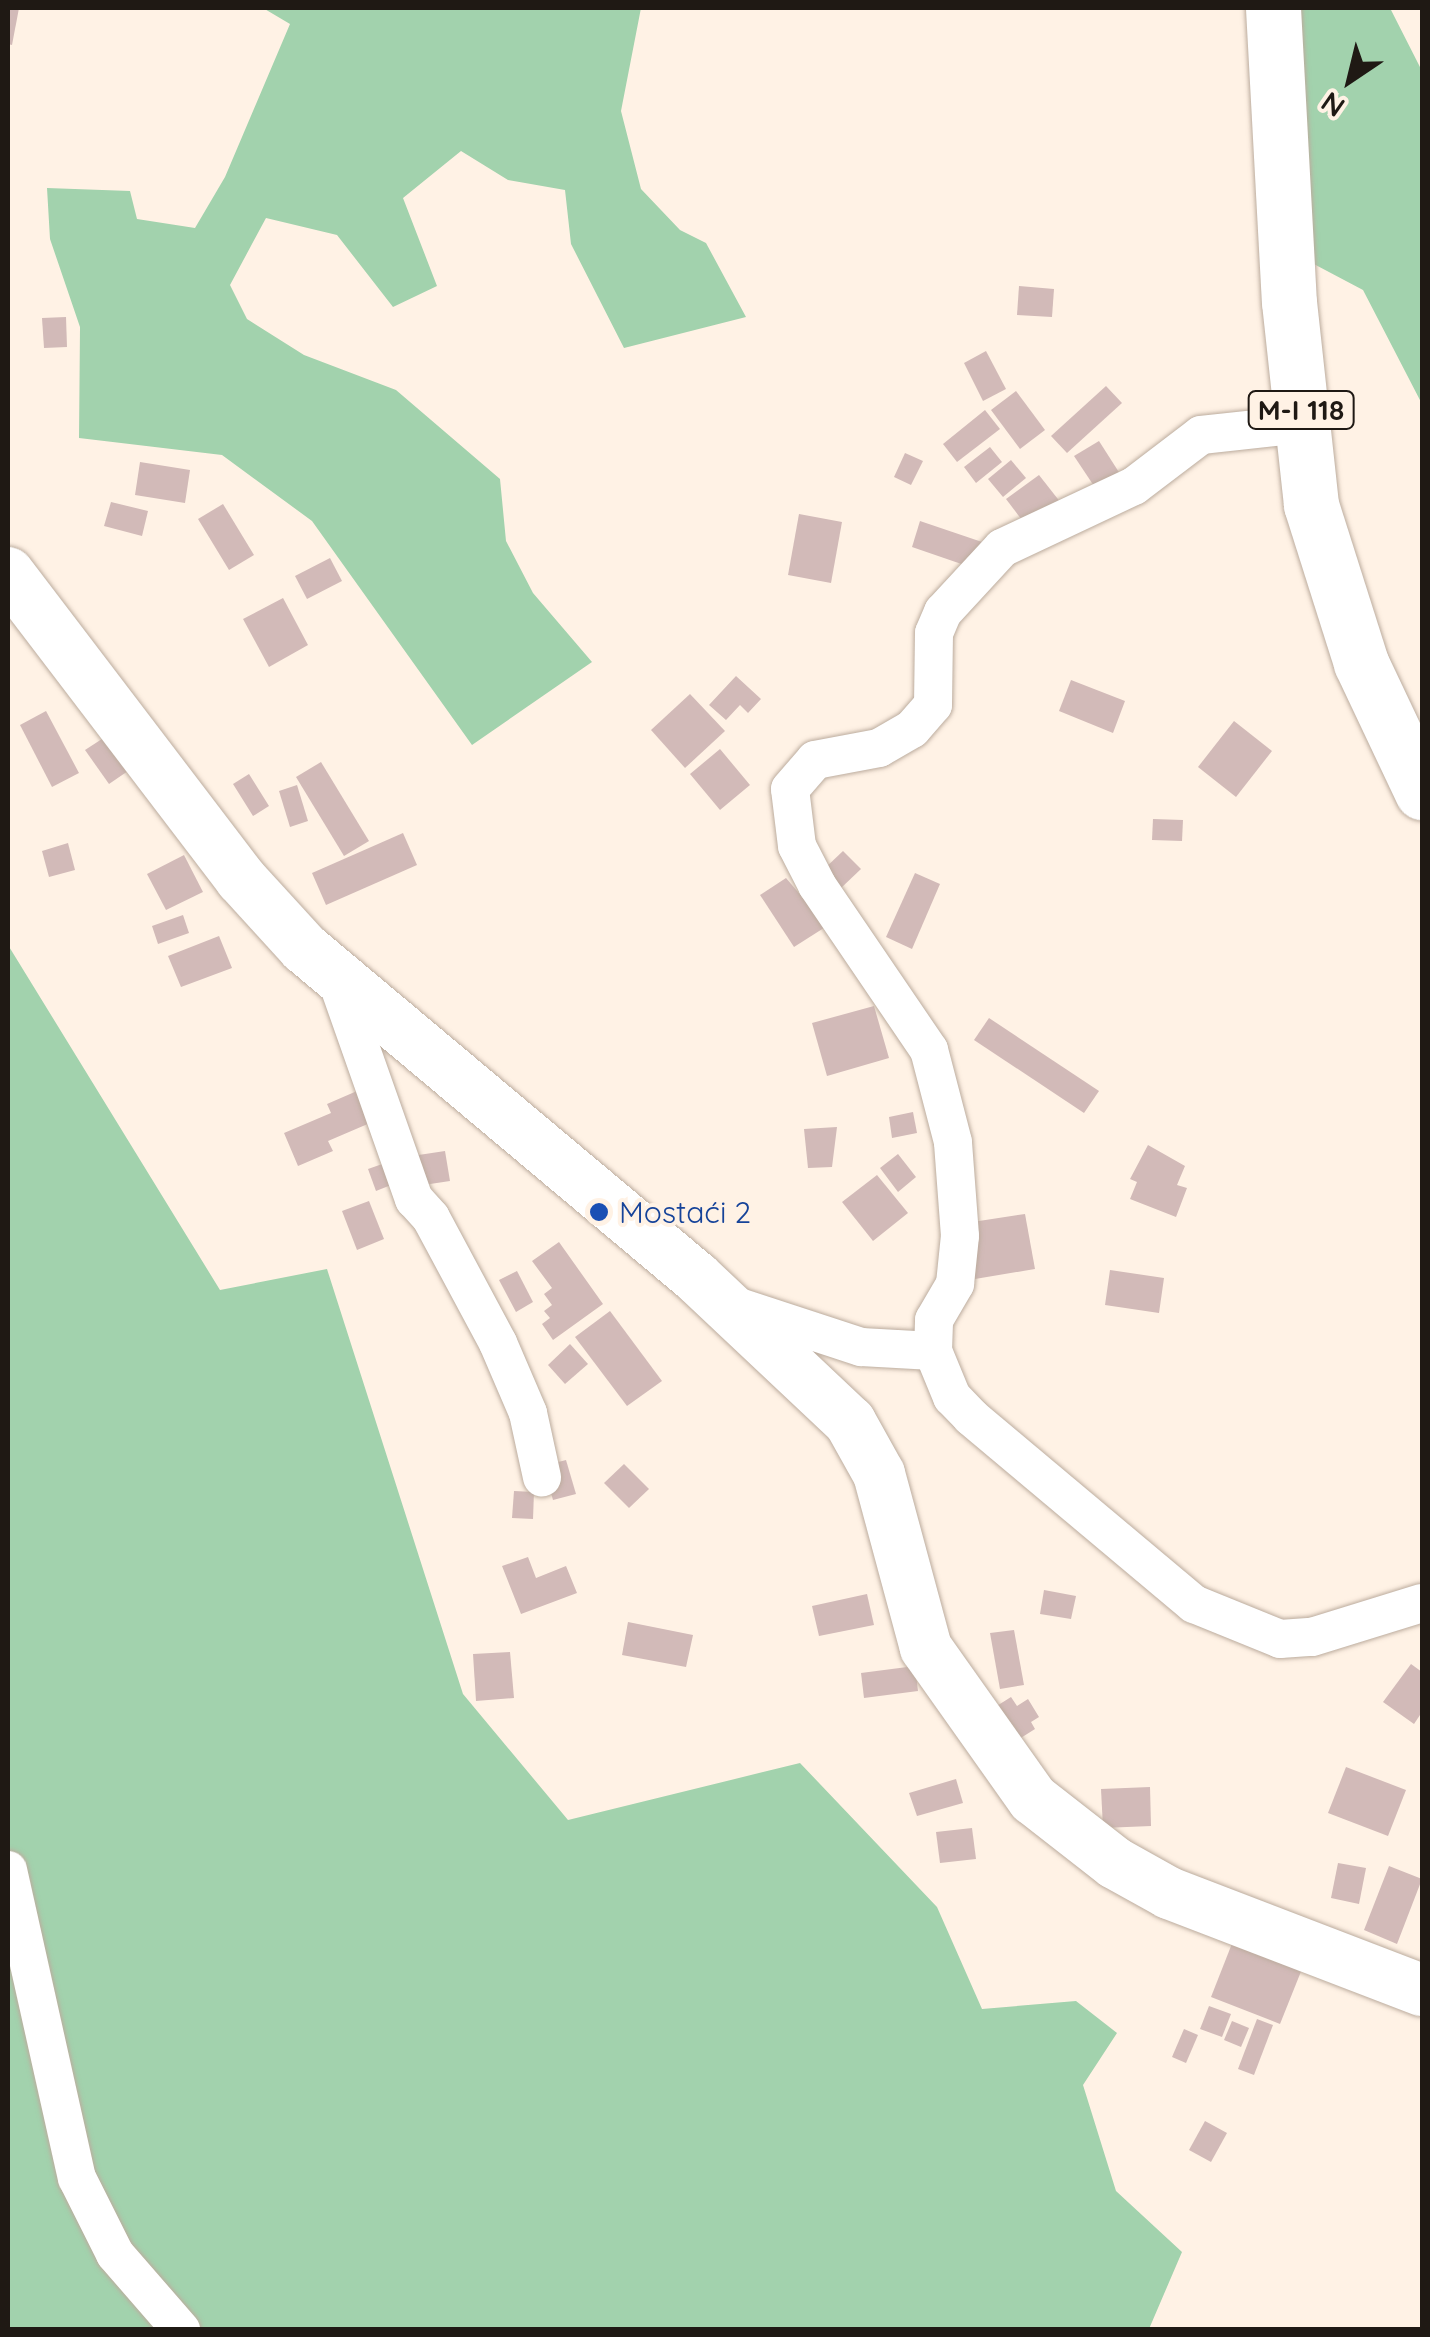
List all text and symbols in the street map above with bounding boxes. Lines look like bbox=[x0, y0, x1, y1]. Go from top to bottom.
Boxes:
north arrow bbox=[1300, 30, 1400, 130]
text: N bbox=[1314, 85, 1351, 125]
road number: M-I 118 bbox=[1246, 387, 1356, 433]
place label: Mostaći 2 bbox=[619, 1194, 751, 1230]
marker: Mostaći 2 bbox=[588, 1201, 610, 1223]

